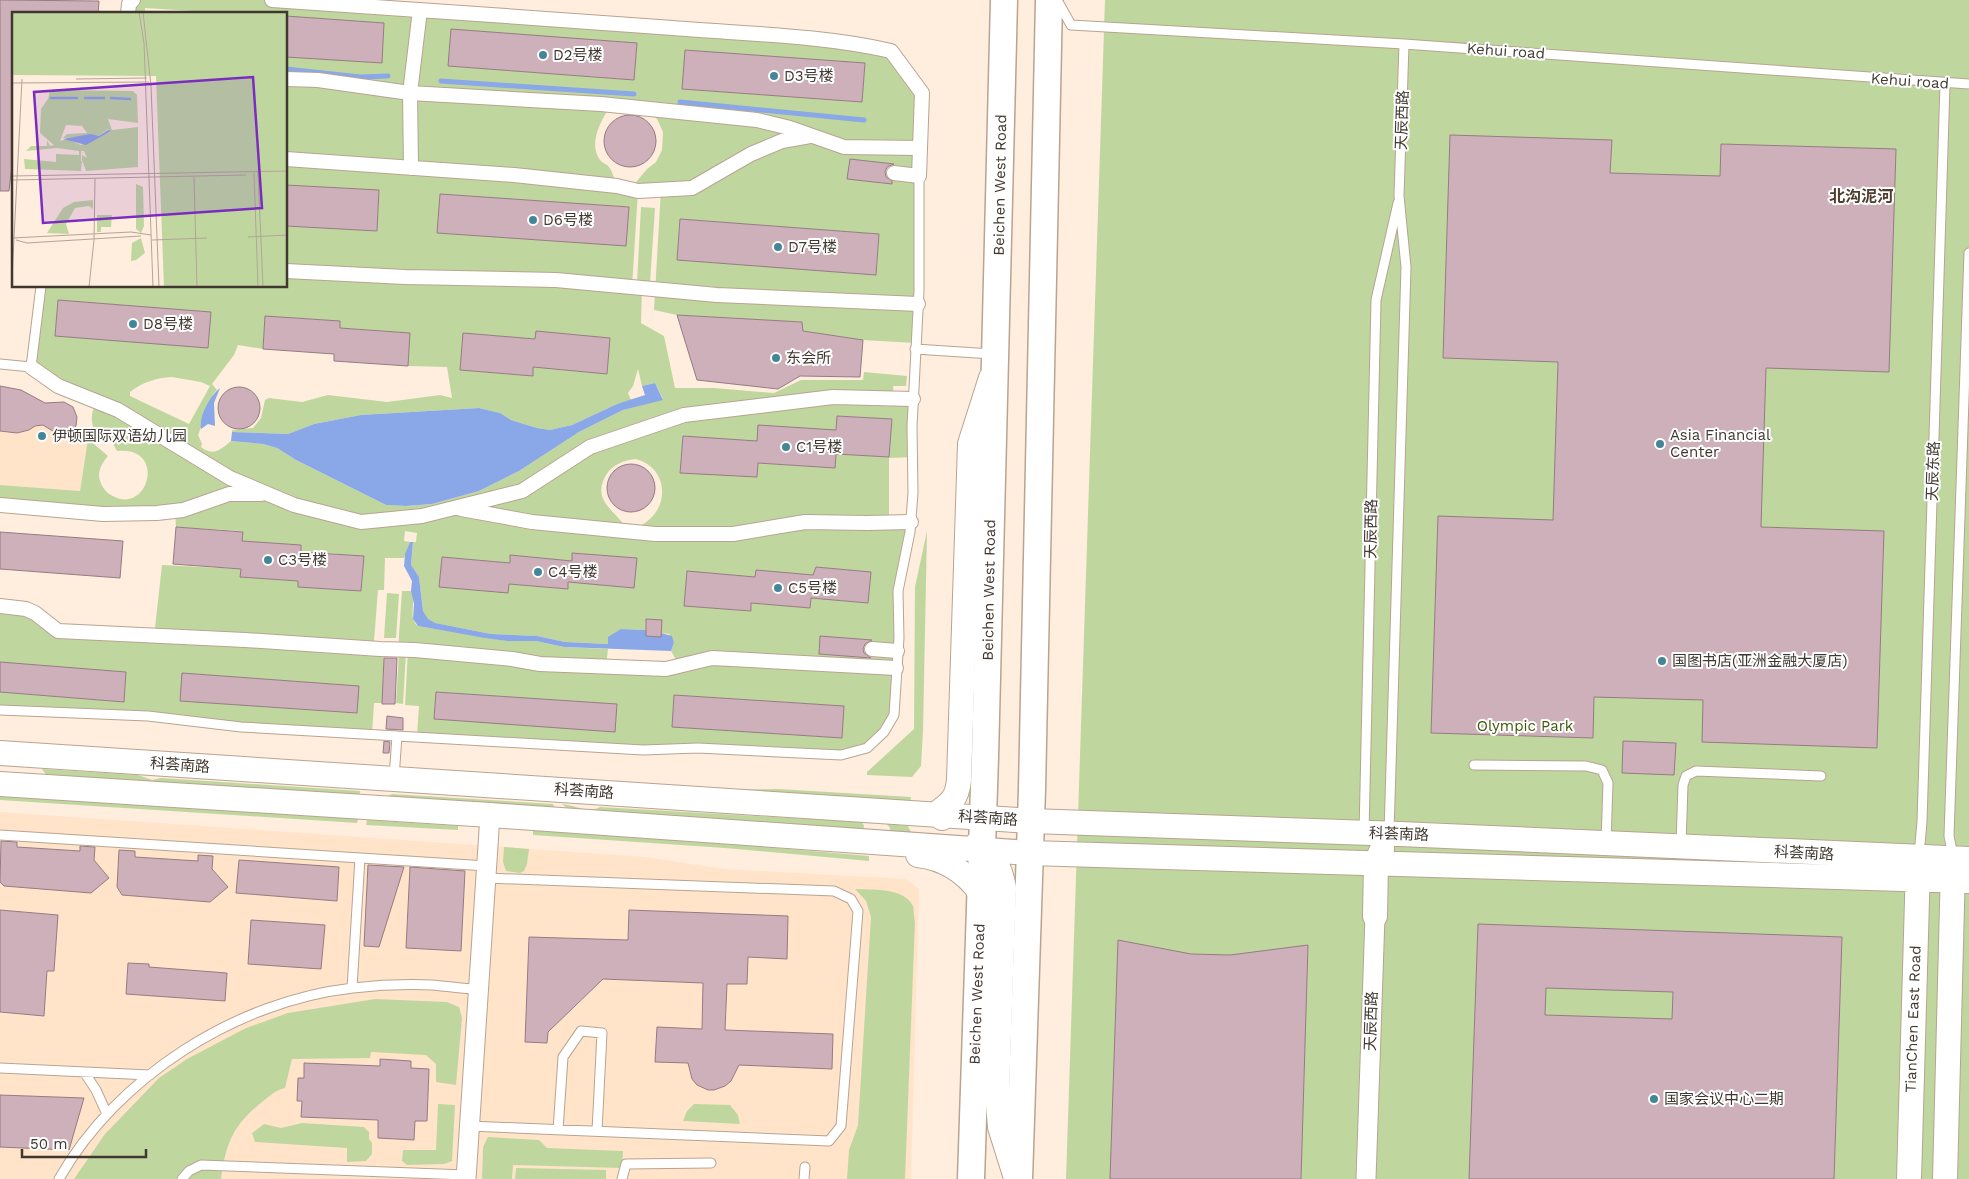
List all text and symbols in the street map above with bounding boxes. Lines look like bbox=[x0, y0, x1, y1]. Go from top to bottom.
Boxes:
inset map bbox=[12, 12, 288, 288]
street label: Kehui road bbox=[1466, 39, 1546, 63]
place label: D2号楼 bbox=[553, 46, 603, 64]
marker: D2号楼 bbox=[537, 49, 549, 61]
place label: D3号楼 bbox=[784, 67, 834, 85]
street label: Kehui road bbox=[1870, 69, 1950, 93]
marker: D3号楼 bbox=[768, 70, 780, 82]
street label: 天辰西路 bbox=[1392, 90, 1412, 150]
street label: Beichen West Road bbox=[990, 114, 1010, 256]
district label: 北沟泥河 bbox=[1829, 187, 1893, 206]
place label: D6号楼 bbox=[543, 211, 593, 229]
marker: D6号楼 bbox=[527, 214, 539, 226]
place label: D7号楼 bbox=[788, 238, 837, 256]
marker: D7号楼 bbox=[772, 241, 784, 253]
place label: D8号楼 bbox=[143, 315, 193, 333]
marker: D8号楼 bbox=[127, 318, 139, 330]
place label: 东会所 bbox=[786, 349, 831, 367]
marker: 东会所 bbox=[770, 352, 782, 364]
place label: Asia Financial Center bbox=[1670, 426, 1771, 461]
place label: 伊顿国际双语幼儿园 bbox=[52, 427, 187, 445]
marker: 伊顿国际双语幼儿园 bbox=[36, 430, 48, 442]
place label: C1号楼 bbox=[796, 438, 842, 456]
marker: Asia Financial Center bbox=[1654, 438, 1666, 450]
marker: C1号楼 bbox=[780, 441, 792, 453]
street label: 天辰东路 bbox=[1923, 441, 1943, 501]
street label: 天辰西路 bbox=[1361, 499, 1381, 559]
street label: Beichen West Road bbox=[979, 519, 999, 661]
place label: C3号楼 bbox=[278, 551, 327, 569]
marker: C3号楼 bbox=[262, 554, 274, 566]
place label: C4号楼 bbox=[548, 563, 597, 581]
marker: C4号楼 bbox=[532, 566, 544, 578]
place label: C5号楼 bbox=[788, 579, 837, 597]
marker: C5号楼 bbox=[772, 582, 784, 594]
place label: 国图书店(亚洲金融大厦店) bbox=[1672, 652, 1848, 670]
marker: 国图书店(亚洲金融大厦店) bbox=[1656, 655, 1668, 667]
park label: Olympic Park bbox=[1477, 717, 1574, 735]
street label: 科荟南路 bbox=[149, 754, 211, 776]
street label: 科荟南路 bbox=[553, 780, 615, 802]
street label: 科荟南路 bbox=[957, 807, 1019, 829]
street label: 科荟南路 bbox=[1369, 824, 1429, 844]
street label: 科荟南路 bbox=[1774, 842, 1834, 864]
street label: Beichen West Road bbox=[966, 923, 988, 1065]
street label: TianChen East Road bbox=[1901, 945, 1925, 1093]
street label: 天辰西路 bbox=[1361, 991, 1381, 1051]
place label: 国家会议中心二期 bbox=[1664, 1090, 1784, 1108]
marker: 国家会议中心二期 bbox=[1648, 1093, 1660, 1105]
scale bar bbox=[22, 1126, 146, 1158]
text: 50 m bbox=[30, 1135, 67, 1153]

